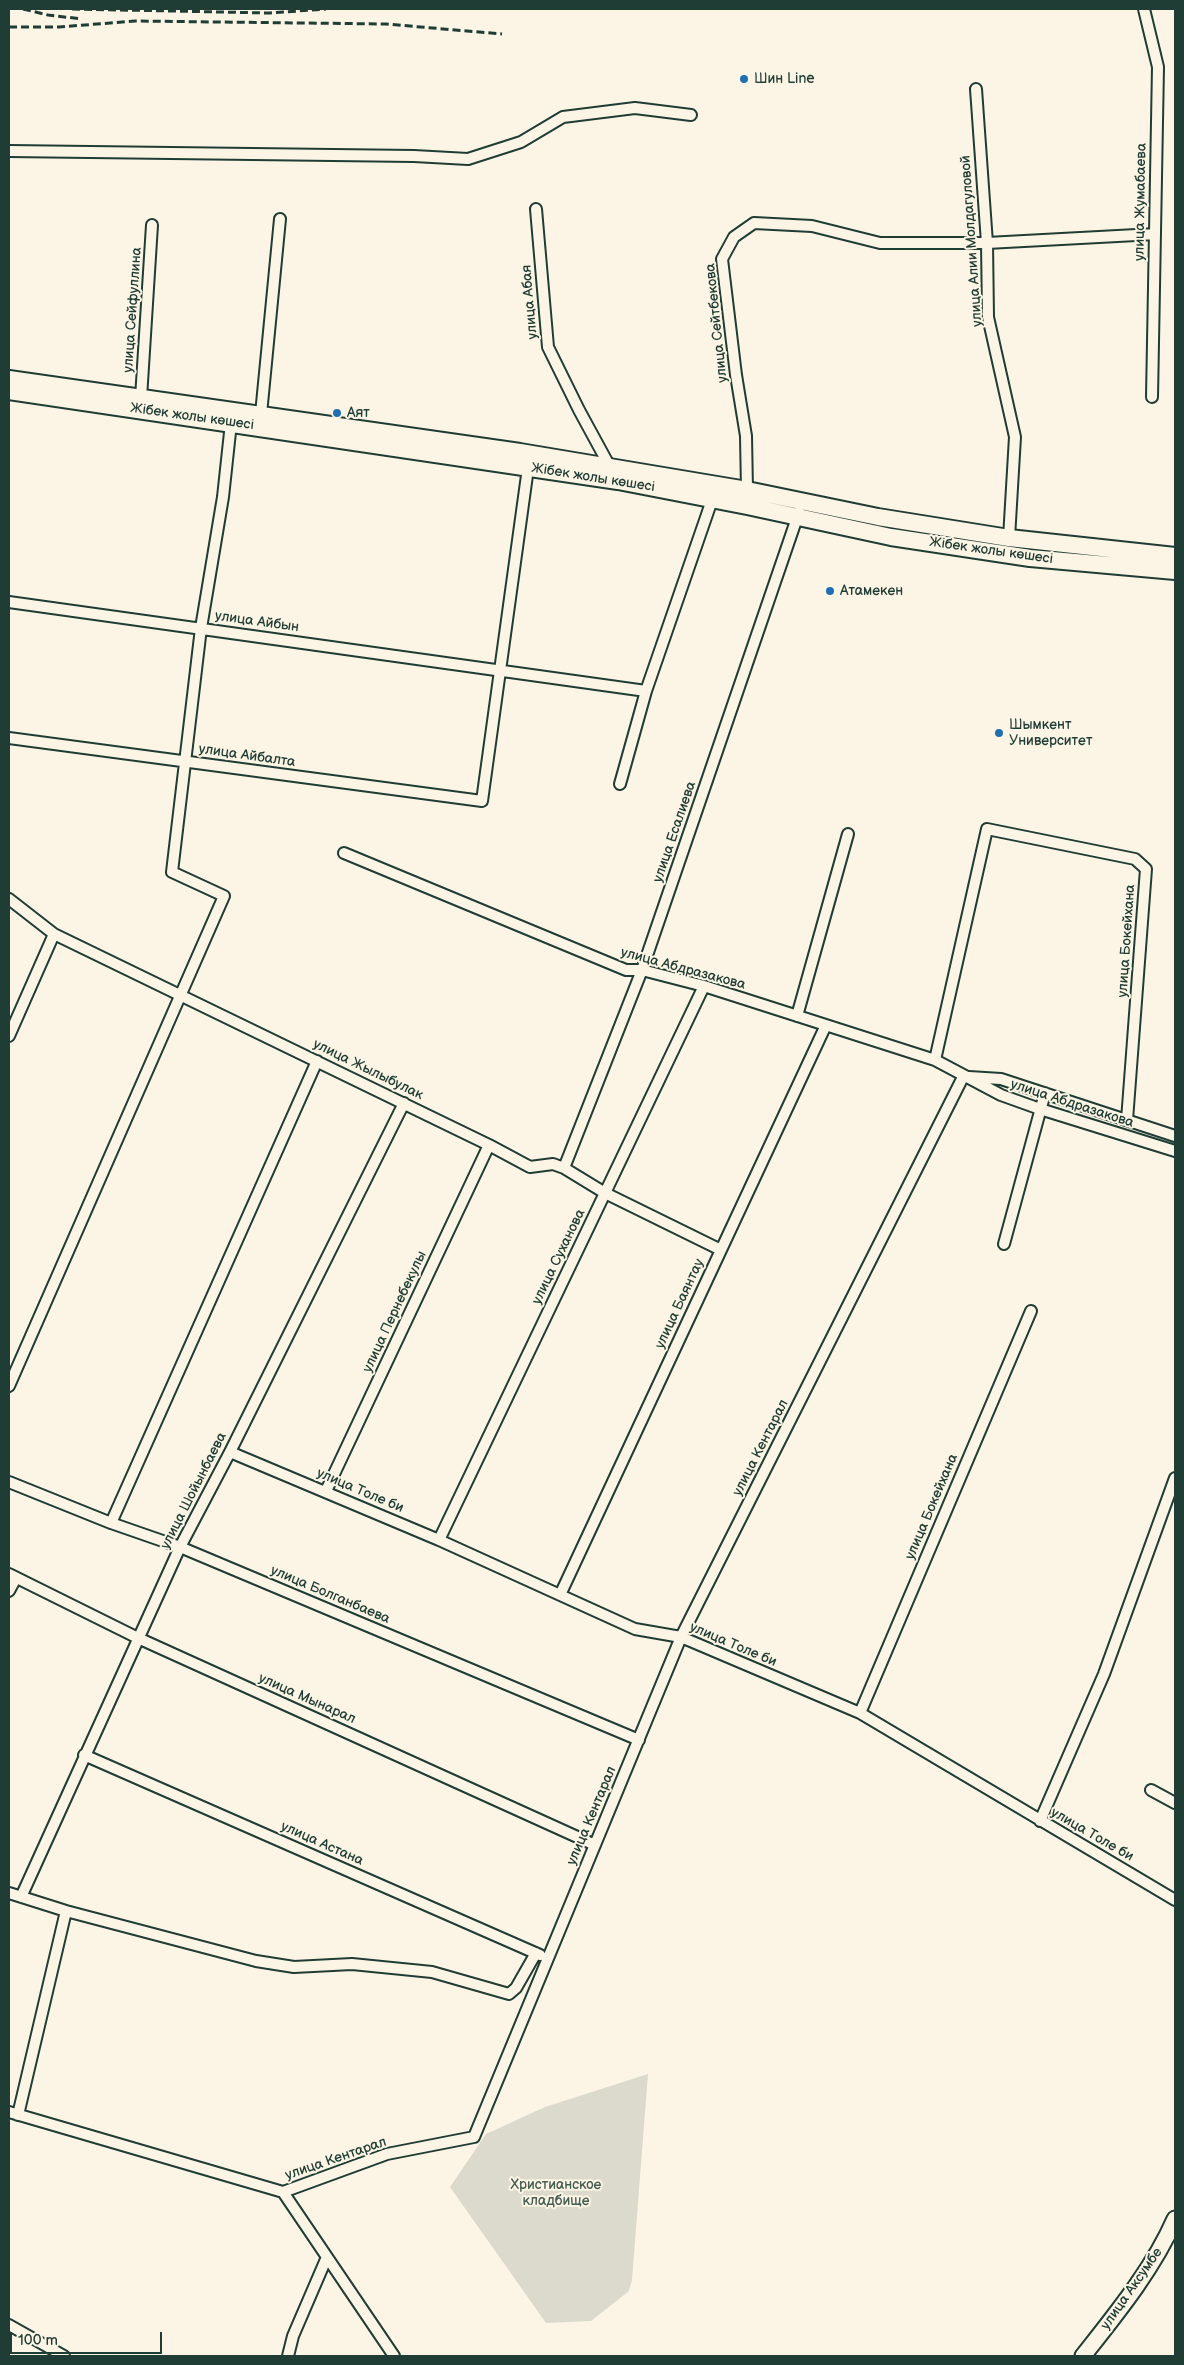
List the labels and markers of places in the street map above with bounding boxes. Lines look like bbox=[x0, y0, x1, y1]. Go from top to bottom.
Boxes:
place label: Шин Line bbox=[754, 71, 815, 87]
marker: Шин Line bbox=[738, 73, 750, 85]
place label: Аят bbox=[347, 405, 370, 421]
marker: Аят bbox=[331, 407, 343, 419]
place label: Атамекен bbox=[840, 583, 903, 599]
marker: Атамекен bbox=[824, 585, 836, 597]
place label: Шымкент Университет bbox=[1009, 717, 1092, 750]
marker: Шымкент Университет bbox=[993, 727, 1005, 739]

